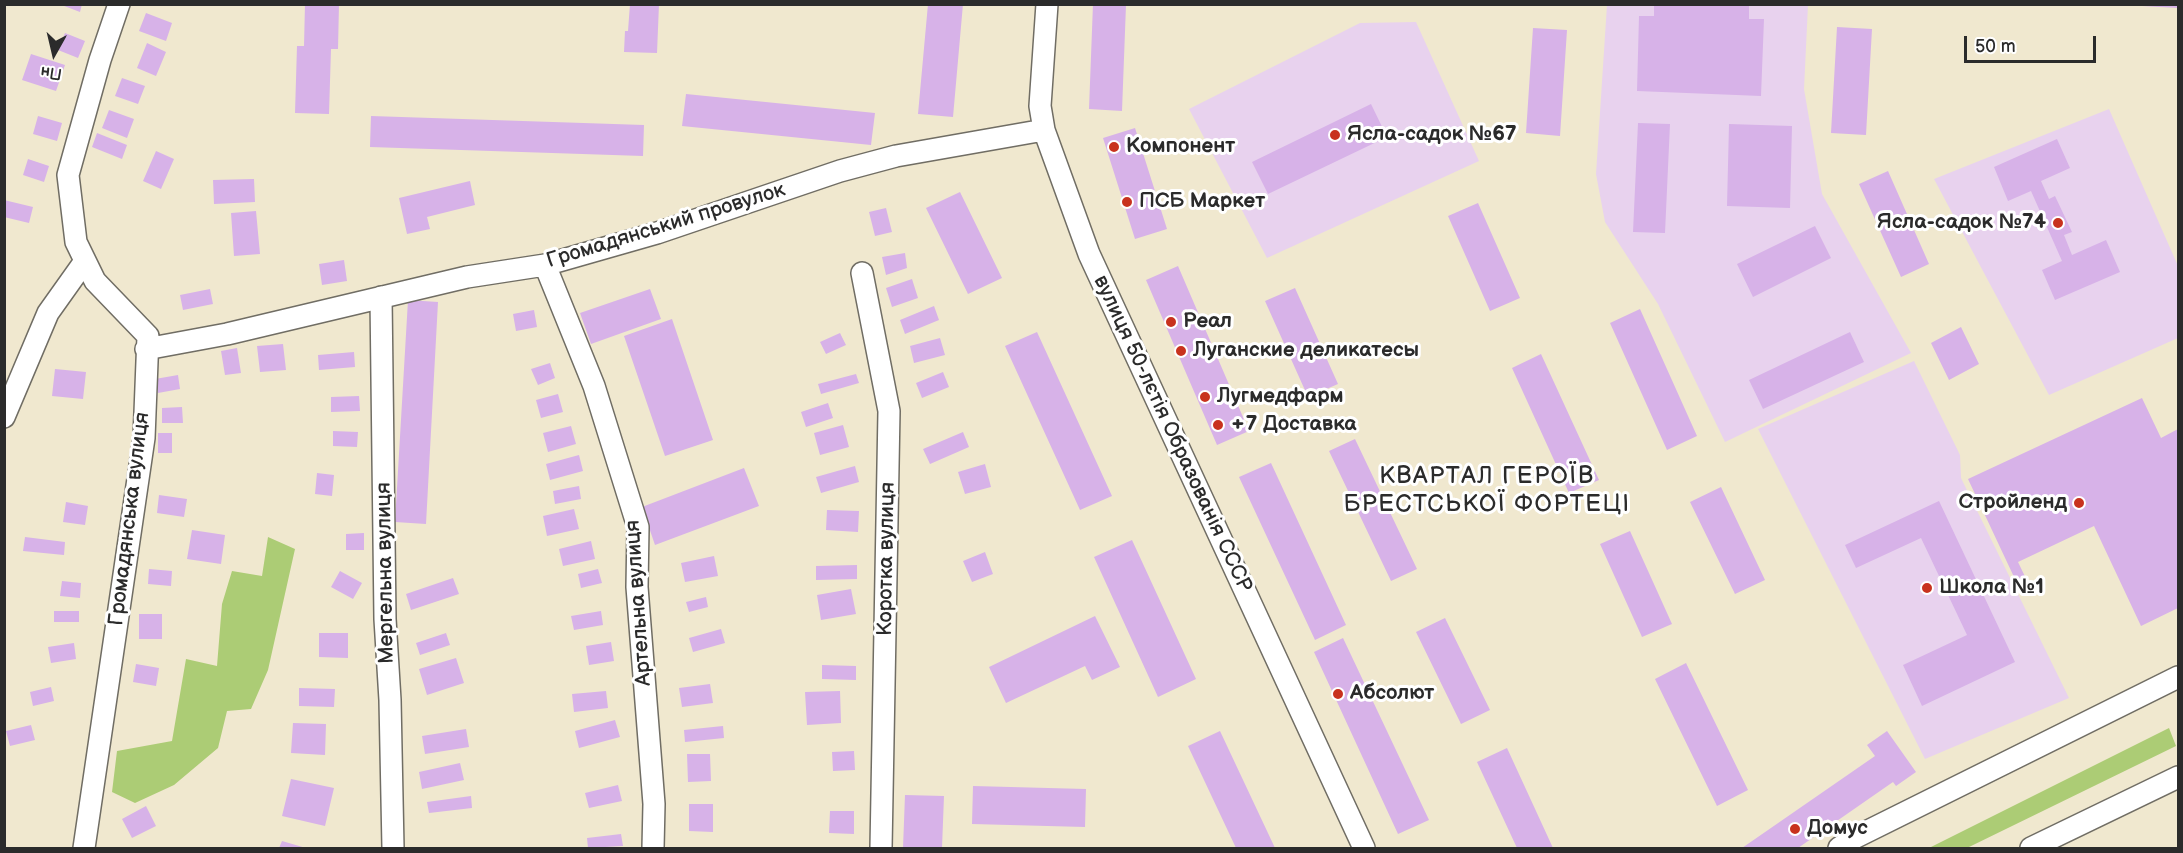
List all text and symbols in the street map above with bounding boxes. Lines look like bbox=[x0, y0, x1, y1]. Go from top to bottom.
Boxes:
north arrow bbox=[24, 24, 84, 84]
scale bar bbox=[1967, 24, 2099, 62]
text: 50 m bbox=[1975, 36, 2016, 57]
text: Пн bbox=[40, 61, 63, 83]
place label: Ясла-садок №67 bbox=[1347, 122, 1517, 148]
marker: Ясла-садок №67 bbox=[1328, 128, 1342, 142]
place label: Компонент bbox=[1126, 134, 1235, 160]
marker: Компонент bbox=[1107, 140, 1121, 154]
street label: Громадянський провулок bbox=[544, 178, 788, 274]
place label: ПСБ Маркет bbox=[1139, 189, 1265, 215]
marker: ПСБ Маркет bbox=[1120, 195, 1134, 209]
place label: Ясла-садок №74 bbox=[1877, 210, 2046, 236]
marker: Ясла-садок №74 bbox=[2051, 216, 2065, 230]
street label: вулиця 50-лєтія Образованія СССР bbox=[1087, 272, 1257, 596]
place label: Реал bbox=[1183, 309, 1232, 335]
marker: Реал bbox=[1164, 315, 1178, 329]
place label: Луганские деликатесы bbox=[1193, 338, 1419, 364]
marker: Луганские деликатесы bbox=[1174, 344, 1188, 358]
place label: Лугмедфарм bbox=[1217, 384, 1344, 410]
marker: Лугмедфарм bbox=[1198, 390, 1212, 404]
street label: Громадянська вулиця bbox=[104, 411, 156, 627]
place label: +7 Доставка bbox=[1230, 412, 1357, 438]
marker: +7 Доставка bbox=[1211, 418, 1225, 432]
district label: КВАРТАЛ ГЕРОЇВ БРЕСТСЬКОЇ ФОРТЕЦІ bbox=[1343, 463, 1631, 519]
street label: Мергельна вулиця bbox=[372, 482, 400, 664]
street label: Коротка вулиця bbox=[873, 482, 901, 636]
place label: Стройленд bbox=[1958, 490, 2067, 516]
marker: Стройленд bbox=[2072, 496, 2086, 510]
street label: Артельна вулиця bbox=[621, 519, 657, 687]
place label: Школа №1 bbox=[1939, 575, 2044, 601]
marker: Школа №1 bbox=[1920, 581, 1934, 595]
place label: Абсолют bbox=[1350, 681, 1434, 707]
marker: Абсолют bbox=[1331, 687, 1345, 701]
place label: Домус bbox=[1807, 816, 1868, 842]
marker: Домус bbox=[1788, 822, 1802, 836]

